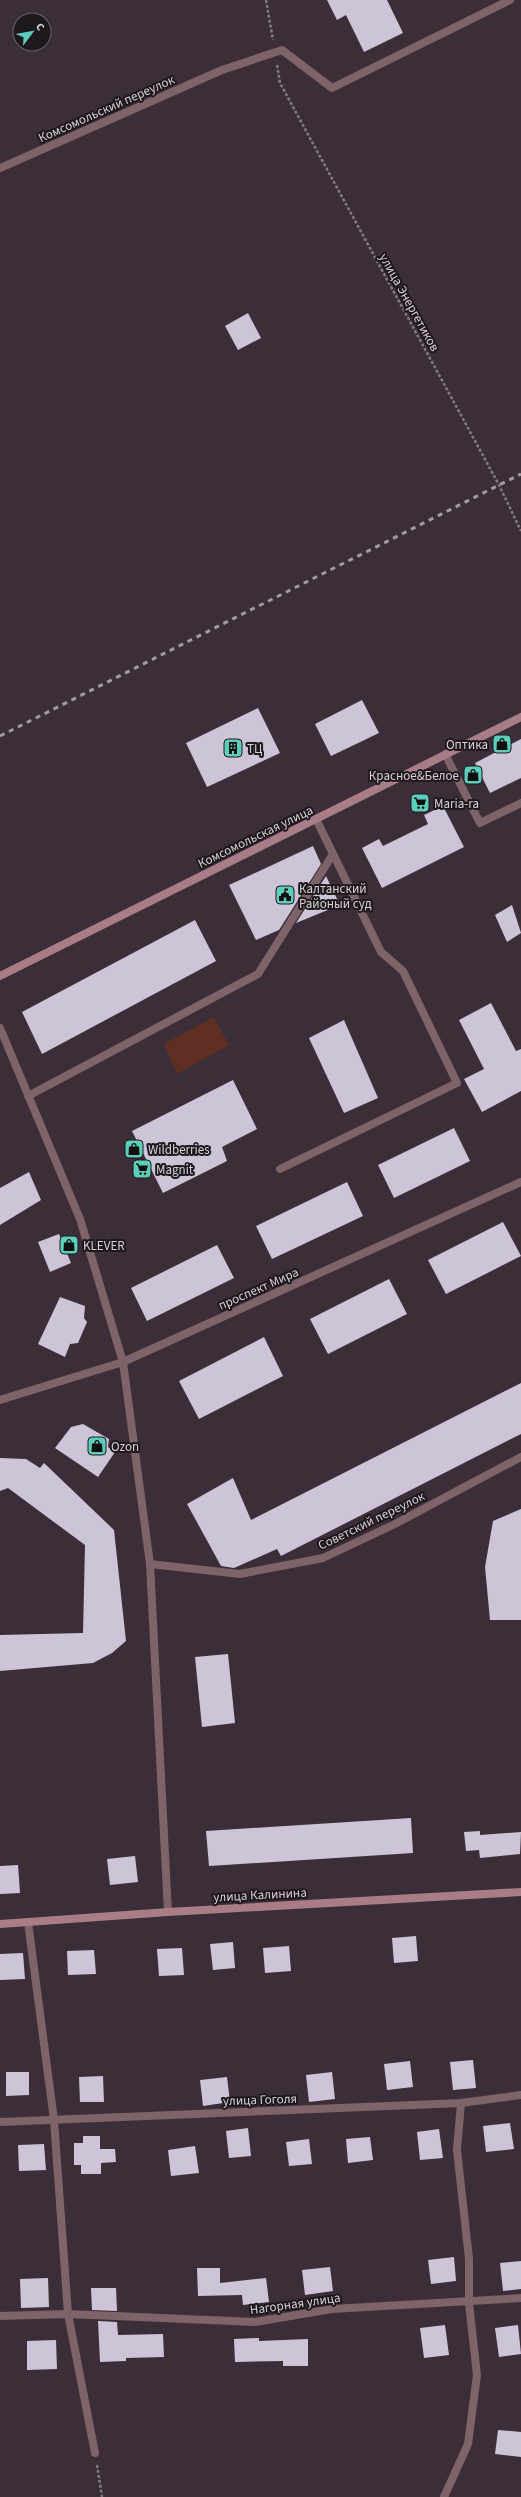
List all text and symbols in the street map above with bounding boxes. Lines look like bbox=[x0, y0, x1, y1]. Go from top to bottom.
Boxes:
north arrow bbox=[12, 12, 52, 52]
text: С bbox=[32, 20, 48, 34]
street label: Комсомольский переулок bbox=[35, 70, 178, 147]
street label: улица Энергетиков bbox=[375, 250, 444, 355]
shop icon: Оптика bbox=[491, 733, 513, 755]
place label: Оптика bbox=[446, 736, 488, 754]
building icon: ТЦ bbox=[222, 737, 244, 759]
place label: ТЦ bbox=[247, 740, 263, 758]
shop icon: Красное&Белое bbox=[462, 764, 484, 786]
place label: Красное&Белое bbox=[369, 767, 459, 785]
supermarket icon: Maria-ra bbox=[409, 792, 431, 814]
place label: Maria-ra bbox=[434, 795, 479, 813]
street label: Комсомольская улица bbox=[195, 801, 316, 873]
place label: Калтанский Районый суд bbox=[299, 880, 372, 913]
public building icon: Калтанский Районый суд bbox=[274, 884, 296, 906]
shop icon: Wildberries bbox=[123, 1138, 145, 1160]
place label: Wildberries bbox=[148, 1141, 210, 1159]
supermarket icon: Magnit bbox=[131, 1158, 153, 1180]
place label: Magnit bbox=[156, 1161, 194, 1179]
shop icon: KLEVER bbox=[58, 1234, 80, 1256]
place label: KLEVER bbox=[83, 1237, 125, 1255]
street label: проспект Мира bbox=[215, 1263, 301, 1315]
shop icon: Ozon bbox=[86, 1435, 108, 1457]
place label: Ozon bbox=[111, 1438, 139, 1456]
street label: Советский переулок bbox=[315, 1487, 428, 1555]
street label: улица Калинина bbox=[213, 1884, 307, 1906]
street label: улица Гоголя bbox=[223, 2090, 297, 2110]
street label: Нагорная улица bbox=[249, 2289, 342, 2319]

